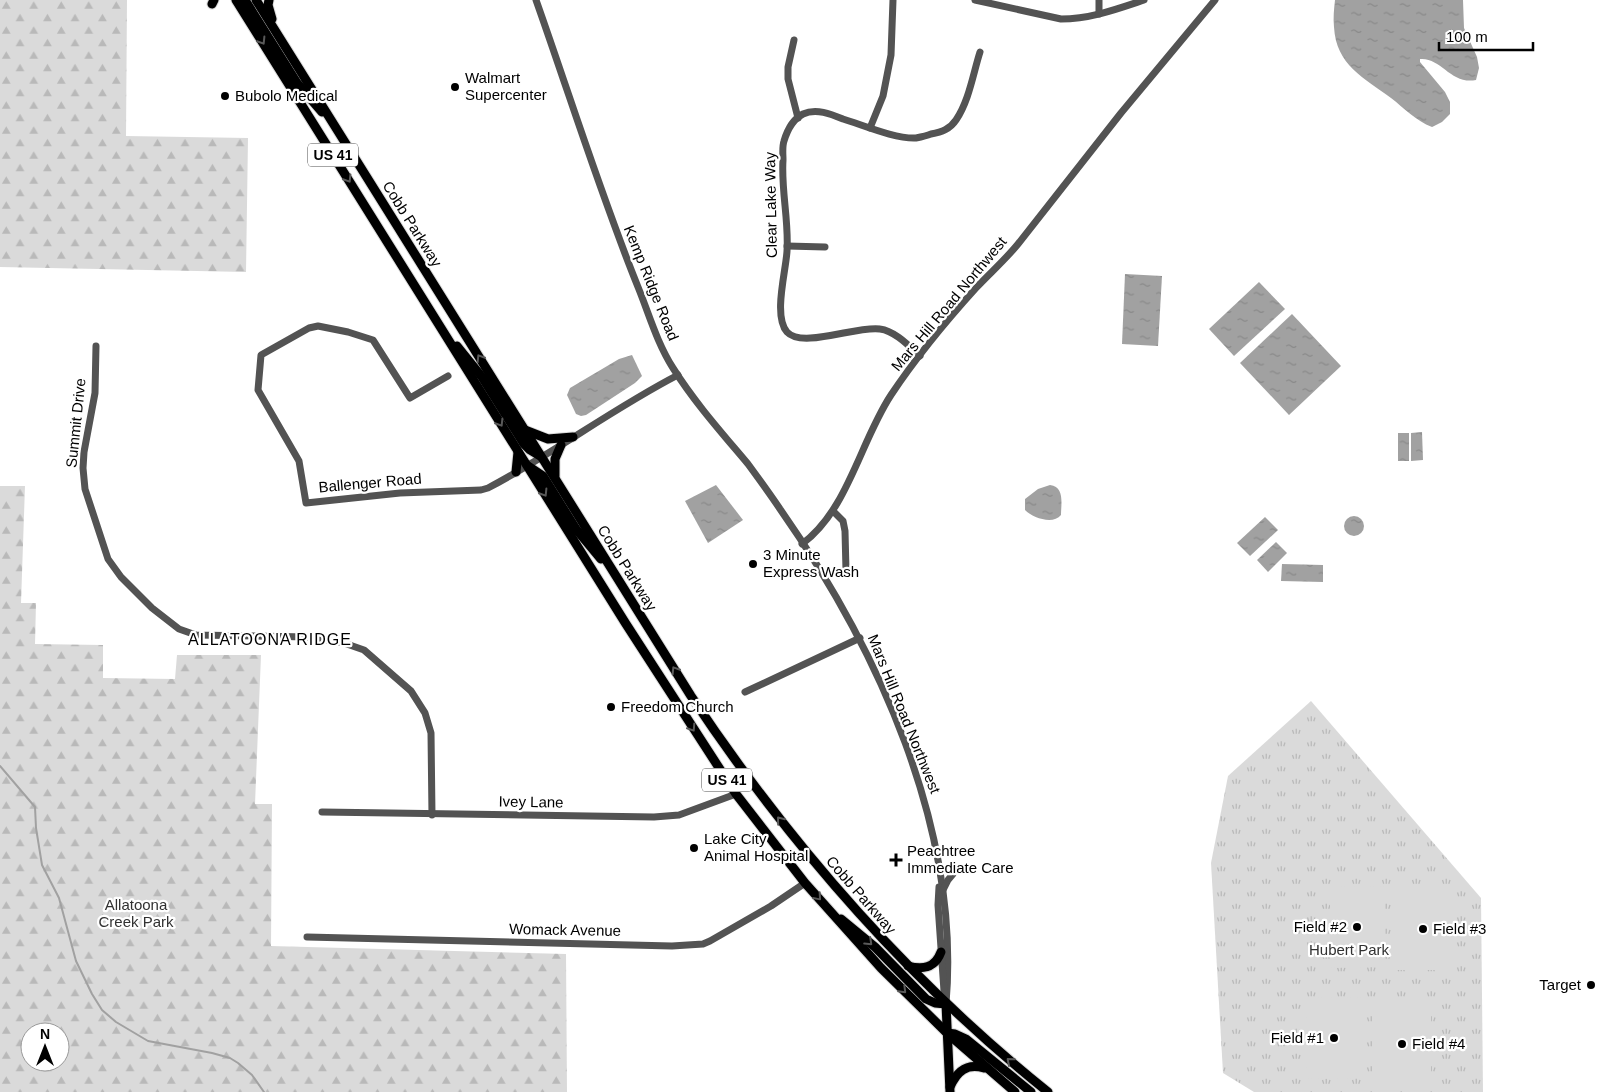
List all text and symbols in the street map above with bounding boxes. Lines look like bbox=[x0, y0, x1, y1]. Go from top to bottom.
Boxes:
scale bar bbox=[1439, 20, 1533, 52]
text: 100 m bbox=[1446, 28, 1488, 45]
one-way arrow bbox=[255, 36, 265, 45]
place label: Walmart Supercenter bbox=[465, 69, 547, 103]
marker: Walmart Supercenter bbox=[449, 81, 461, 93]
place label: Bubolo Medical bbox=[235, 87, 338, 104]
marker: Bubolo Medical bbox=[219, 90, 231, 102]
road number: US 41 bbox=[308, 144, 358, 166]
street label: Clear Lake Way bbox=[761, 151, 780, 258]
one-way arrow bbox=[341, 174, 351, 183]
street label: Cobb Parkway bbox=[379, 178, 446, 270]
street label: Kemp Ridge Road bbox=[621, 223, 682, 343]
street label: Mars Hill Road Northwest bbox=[887, 232, 1010, 374]
one-way arrow bbox=[476, 355, 486, 364]
street label: Summit Drive bbox=[62, 377, 89, 469]
one-way arrow bbox=[494, 417, 504, 426]
street label: Ballenger Road bbox=[318, 470, 422, 495]
one-way arrow bbox=[537, 487, 547, 496]
street label: Cobb Parkway bbox=[594, 522, 661, 614]
place label: 3 Minute Express Wash bbox=[763, 546, 859, 580]
marker: 3 Minute Express Wash bbox=[747, 558, 759, 570]
district label: ALLATOONA RIDGE bbox=[188, 631, 352, 648]
street label: Mars Hill Road Northwest bbox=[865, 632, 945, 797]
one-way arrow bbox=[672, 667, 681, 676]
place label: Freedom Church bbox=[621, 698, 734, 715]
marker: Freedom Church bbox=[605, 701, 617, 713]
one-way arrow bbox=[686, 722, 695, 731]
road number: US 41 bbox=[702, 768, 752, 792]
street label: Ivey Lane bbox=[498, 792, 564, 811]
one-way arrow bbox=[777, 816, 786, 826]
place label: Lake City Animal Hospital bbox=[704, 830, 808, 864]
marker: Lake City Animal Hospital bbox=[688, 842, 700, 854]
place label: Peachtree Immediate Care bbox=[907, 842, 1014, 876]
street label: Cobb Parkway bbox=[823, 852, 900, 937]
marker: Peachtree Immediate Care bbox=[889, 853, 903, 867]
one-way arrow bbox=[812, 892, 821, 901]
park label: Allatoona Creek Park bbox=[98, 896, 174, 930]
place label: Field #2 bbox=[1294, 918, 1347, 935]
street label: Womack Avenue bbox=[509, 920, 621, 939]
place label: Field #3 bbox=[1433, 920, 1486, 937]
marker: Field #2 bbox=[1351, 921, 1363, 933]
marker: Field #3 bbox=[1417, 923, 1429, 935]
one-way arrow bbox=[864, 936, 873, 945]
park label: Hubert Park bbox=[1309, 941, 1390, 958]
place label: Target bbox=[1539, 976, 1582, 993]
marker: Target bbox=[1585, 979, 1597, 991]
one-way arrow bbox=[897, 984, 906, 993]
north arrow bbox=[20, 1022, 70, 1072]
text: N bbox=[40, 1026, 50, 1042]
place label: Field #1 bbox=[1271, 1029, 1324, 1046]
marker: Field #1 bbox=[1328, 1032, 1340, 1044]
place label: Field #4 bbox=[1412, 1035, 1465, 1052]
marker: Field #4 bbox=[1396, 1038, 1408, 1050]
one-way arrow bbox=[1007, 1059, 1016, 1067]

